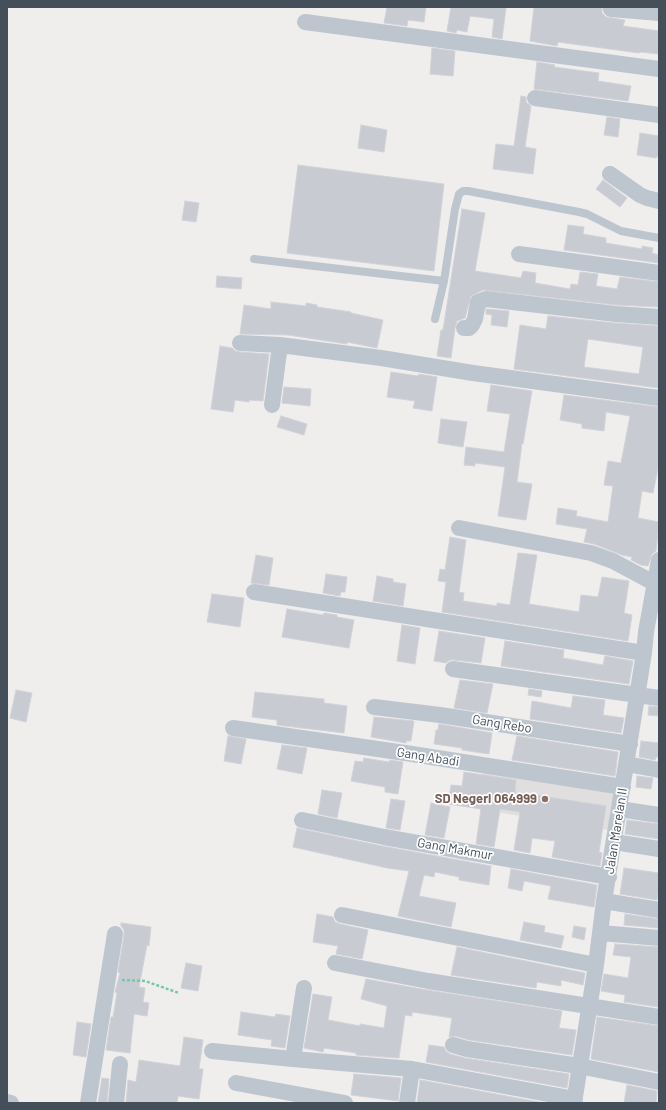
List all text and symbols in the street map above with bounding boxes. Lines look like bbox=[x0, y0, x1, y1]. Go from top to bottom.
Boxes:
street label: Gang Rebo bbox=[471, 712, 533, 736]
street label: Gang Abadi bbox=[396, 744, 460, 770]
street label: Jalan Marelan II bbox=[601, 787, 631, 875]
place label: SD Negeri 064999 bbox=[435, 791, 537, 807]
marker: SD Negeri 064999 bbox=[540, 794, 550, 804]
street label: Gang Makmur bbox=[416, 835, 494, 863]

